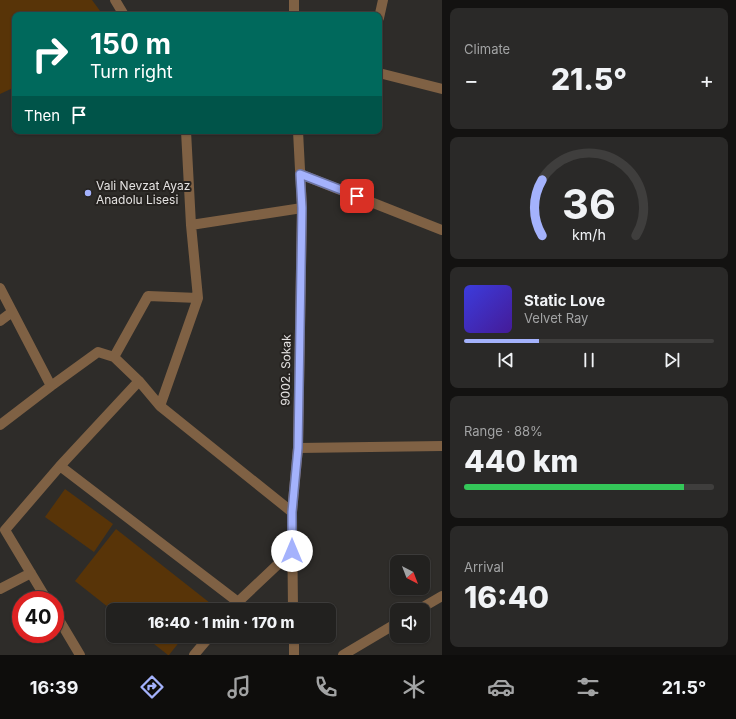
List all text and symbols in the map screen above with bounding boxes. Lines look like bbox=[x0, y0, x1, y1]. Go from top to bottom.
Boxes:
text: 150 m bbox=[90, 27, 171, 61]
icon: right bbox=[24, 28, 76, 80]
text: Climate bbox=[464, 41, 510, 57]
text: Turn right bbox=[90, 61, 173, 82]
text: 21.5° bbox=[551, 61, 627, 97]
text: − bbox=[464, 67, 479, 93]
text: + bbox=[699, 67, 714, 93]
icon: arrive bbox=[68, 104, 90, 126]
text: Then bbox=[24, 106, 60, 125]
place label: Vali Nevzat Ayaz Anadolu Lisesi bbox=[96, 178, 190, 207]
pin bbox=[340, 179, 374, 213]
text: 36 bbox=[562, 179, 616, 229]
icon: arrive bbox=[346, 185, 368, 207]
marker: Vali Nevzat Ayaz Anadolu Lisesi bbox=[83, 188, 93, 198]
text: km/h bbox=[572, 226, 606, 243]
text: Static Love bbox=[524, 291, 605, 310]
text: Velvet Ray bbox=[524, 310, 588, 326]
street label: 9002. Sokak bbox=[277, 334, 294, 406]
icon: previous bbox=[495, 349, 517, 371]
icon: pause bbox=[578, 349, 600, 371]
icon: next bbox=[661, 349, 683, 371]
text: Range · 88% bbox=[464, 423, 543, 439]
text: 440 km bbox=[464, 443, 578, 479]
position arrow bbox=[271, 530, 313, 572]
north arrow bbox=[390, 555, 430, 595]
map controls bbox=[390, 555, 430, 643]
text: Arrival bbox=[464, 559, 504, 575]
text: 16:40 bbox=[464, 579, 549, 615]
speed limit sign: 40 bbox=[12, 591, 64, 643]
button: sound bbox=[390, 603, 430, 643]
text: 16:40 · 1 min · 170 m bbox=[148, 613, 294, 632]
icon: directions bbox=[138, 673, 166, 701]
icon: music bbox=[225, 673, 253, 701]
icon: phone bbox=[312, 673, 340, 701]
icon: climate bbox=[400, 673, 428, 701]
icon: car bbox=[487, 673, 515, 701]
icon: filters bbox=[574, 673, 602, 701]
text: 16:39 bbox=[30, 677, 78, 698]
text: 21.5° bbox=[662, 677, 706, 698]

